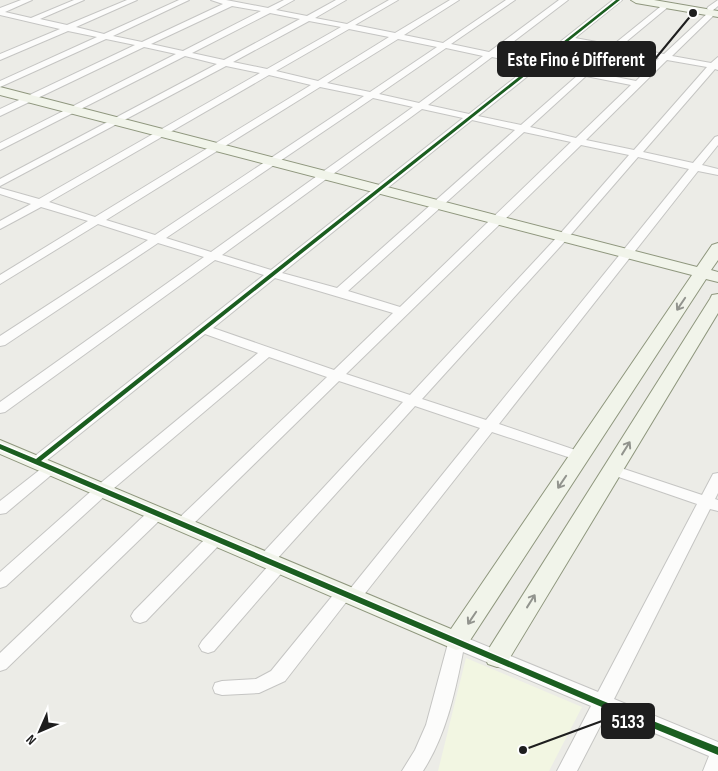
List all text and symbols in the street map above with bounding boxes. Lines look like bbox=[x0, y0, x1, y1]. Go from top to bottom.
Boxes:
callout: Este Fino é Different bbox=[498, 42, 655, 76]
text: Este Fino é Different bbox=[507, 49, 645, 72]
one-way arrow bbox=[676, 296, 686, 310]
one-way arrow bbox=[621, 441, 631, 455]
one-way arrow bbox=[557, 475, 567, 489]
one-way arrow bbox=[527, 594, 537, 608]
one-way arrow bbox=[467, 610, 477, 624]
callout: 5133 bbox=[602, 704, 654, 738]
north arrow bbox=[15, 706, 65, 756]
text: 5133 bbox=[612, 711, 644, 734]
text: N bbox=[23, 731, 40, 748]

